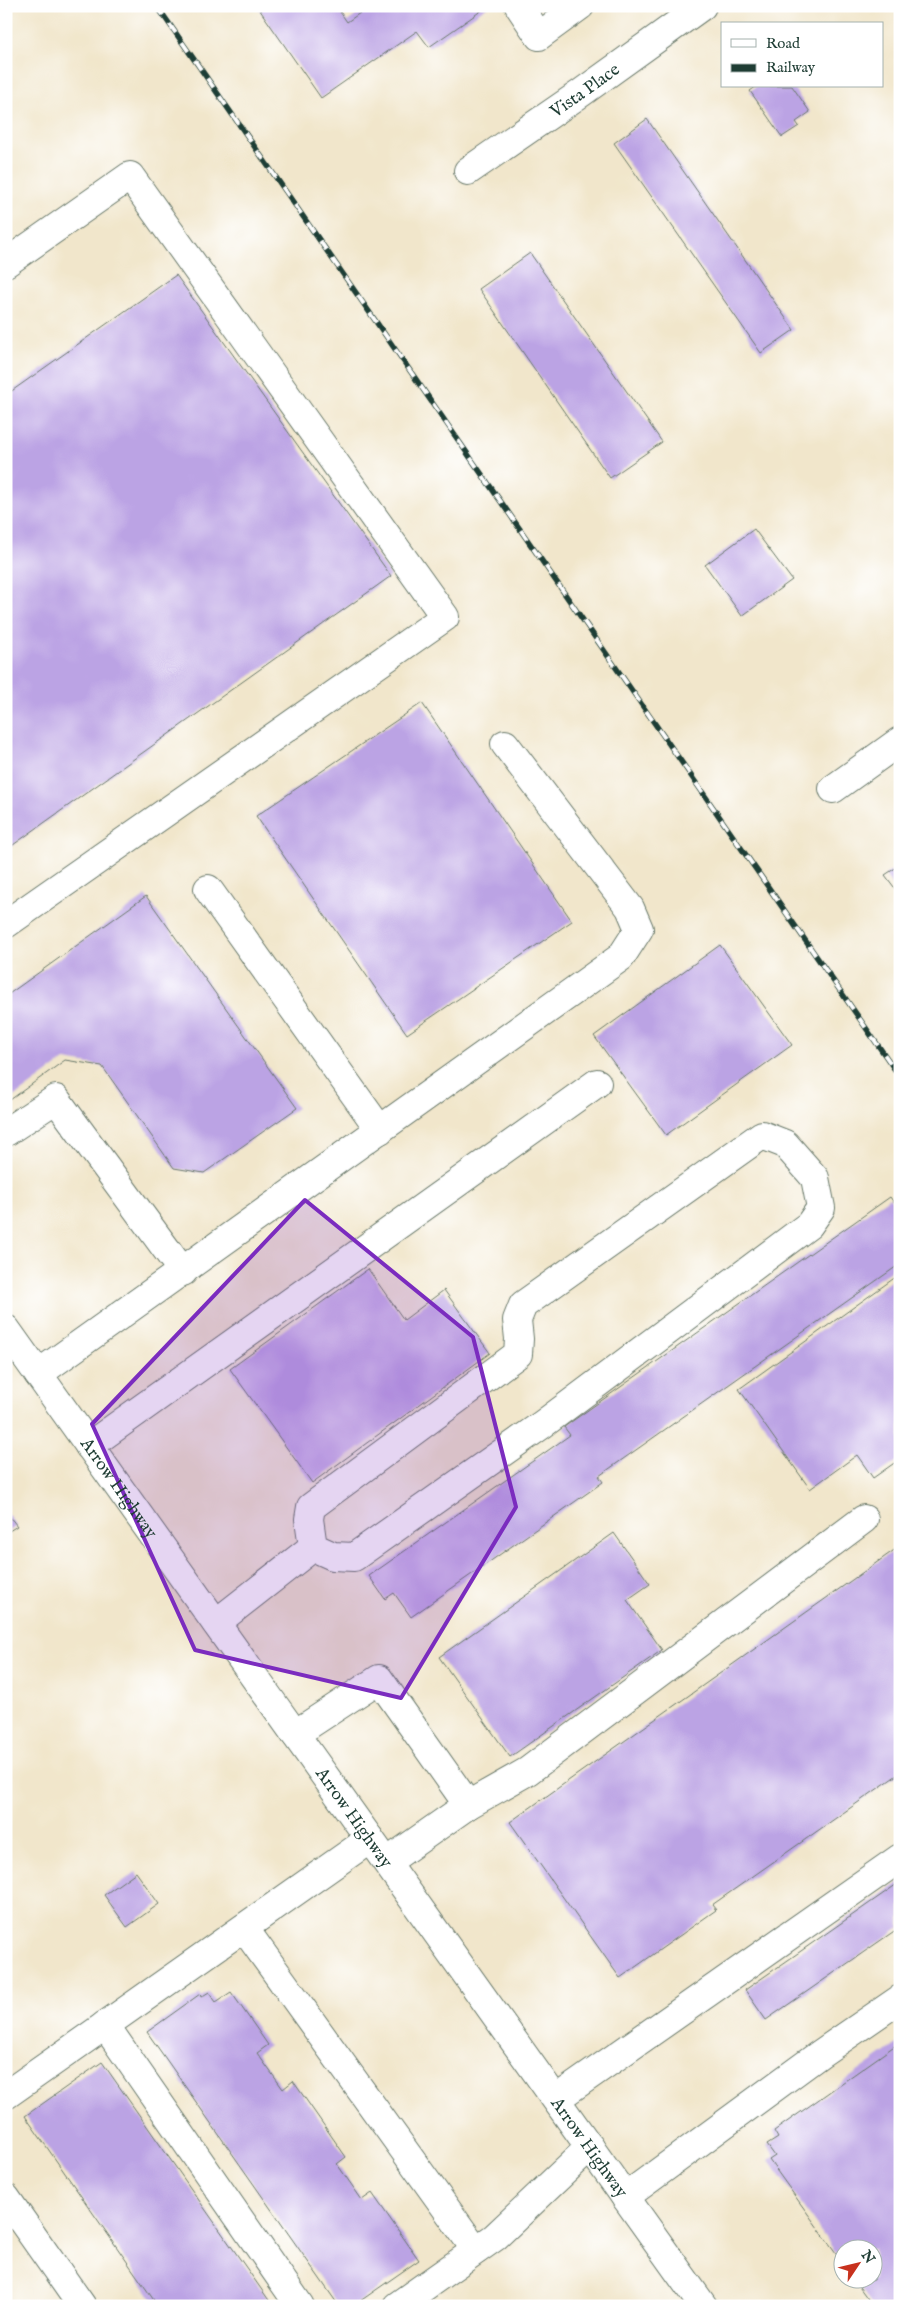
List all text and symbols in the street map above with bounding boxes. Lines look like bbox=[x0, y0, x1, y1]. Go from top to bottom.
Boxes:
legend bbox=[721, 22, 884, 88]
text: Road bbox=[766, 34, 801, 53]
text: Railway bbox=[766, 58, 816, 77]
street label: Vista Place bbox=[545, 59, 625, 124]
street label: Arrow Highway bbox=[74, 1433, 162, 1544]
street label: Arrow Highway bbox=[309, 1763, 397, 1873]
street label: Arrow Highway bbox=[544, 2092, 632, 2203]
north arrow bbox=[834, 2240, 884, 2290]
text: N bbox=[856, 2246, 879, 2267]

